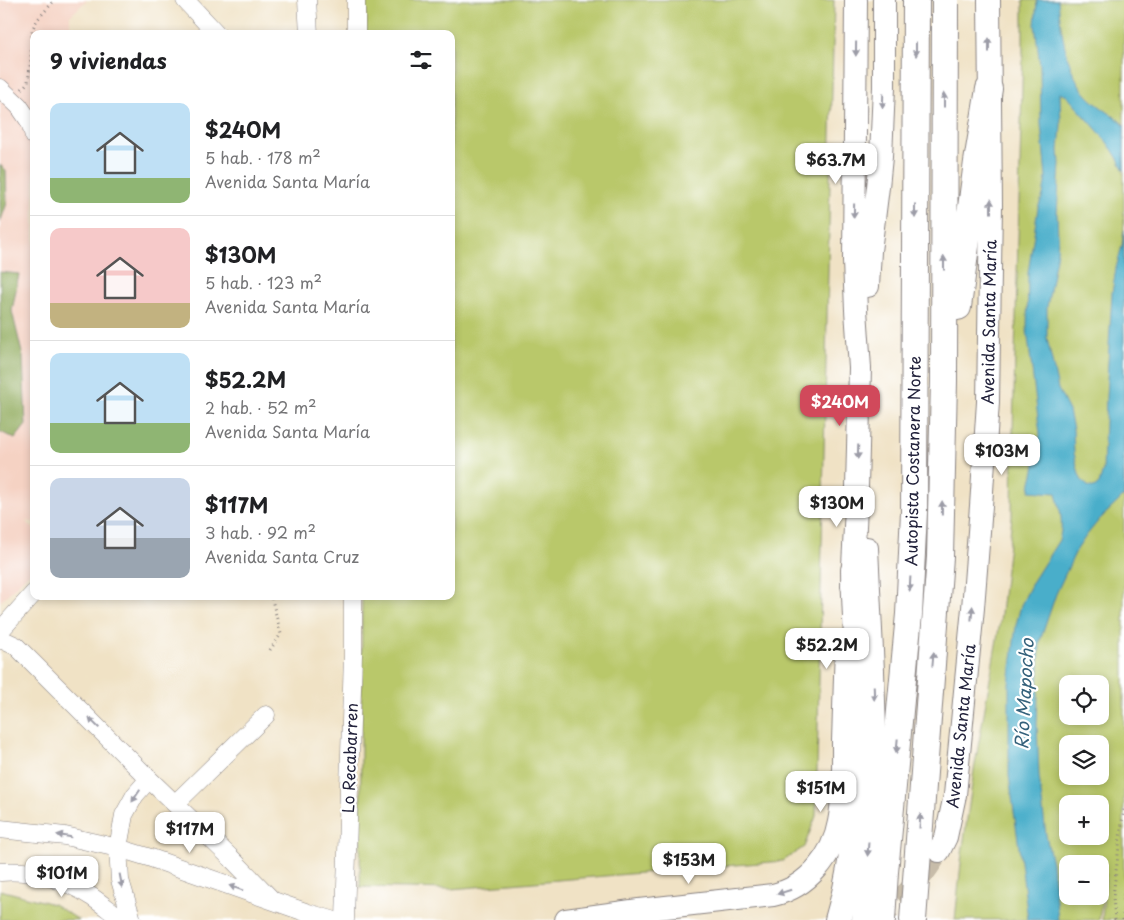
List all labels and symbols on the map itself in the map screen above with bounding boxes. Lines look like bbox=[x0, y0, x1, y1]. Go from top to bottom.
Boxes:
one-way arrow bbox=[985, 36, 993, 52]
one-way arrow bbox=[852, 41, 860, 57]
one-way arrow bbox=[912, 41, 920, 57]
one-way arrow bbox=[940, 92, 948, 108]
one-way arrow bbox=[879, 93, 887, 109]
pin: $63.7M bbox=[795, 142, 877, 185]
one-way arrow bbox=[987, 198, 995, 214]
one-way arrow bbox=[850, 203, 858, 219]
one-way arrow bbox=[911, 203, 919, 219]
street label: Avenida Santa María bbox=[975, 239, 1001, 405]
one-way arrow bbox=[940, 254, 948, 270]
street label: Autopista Costanera Norte bbox=[898, 356, 926, 566]
pin: $240M bbox=[805, 384, 875, 427]
pin: $103M bbox=[967, 434, 1037, 476]
one-way arrow bbox=[854, 444, 862, 460]
pin: $130M bbox=[802, 486, 872, 528]
one-way arrow bbox=[938, 500, 946, 516]
one-way arrow bbox=[906, 576, 914, 592]
one-way arrow bbox=[969, 605, 977, 621]
pin: $52.2M bbox=[786, 628, 868, 670]
water label: Río Mapocho bbox=[1007, 637, 1040, 750]
street label: Avenida Santa María bbox=[939, 643, 981, 809]
one-way arrow bbox=[929, 651, 937, 667]
one-way arrow bbox=[870, 685, 878, 701]
street label: Lo Recabarren bbox=[335, 702, 363, 813]
one-way arrow bbox=[88, 717, 100, 729]
one-way arrow bbox=[893, 738, 901, 754]
pin: $151M bbox=[786, 770, 856, 813]
one-way arrow bbox=[131, 789, 140, 803]
pin: $117M bbox=[155, 812, 225, 854]
one-way arrow bbox=[916, 813, 924, 829]
one-way arrow bbox=[56, 831, 72, 839]
one-way arrow bbox=[864, 841, 872, 857]
pin: $153M bbox=[654, 842, 724, 885]
pin: $101M bbox=[27, 856, 97, 898]
one-way arrow bbox=[118, 873, 126, 889]
one-way arrow bbox=[228, 884, 243, 892]
one-way arrow bbox=[776, 888, 791, 896]

